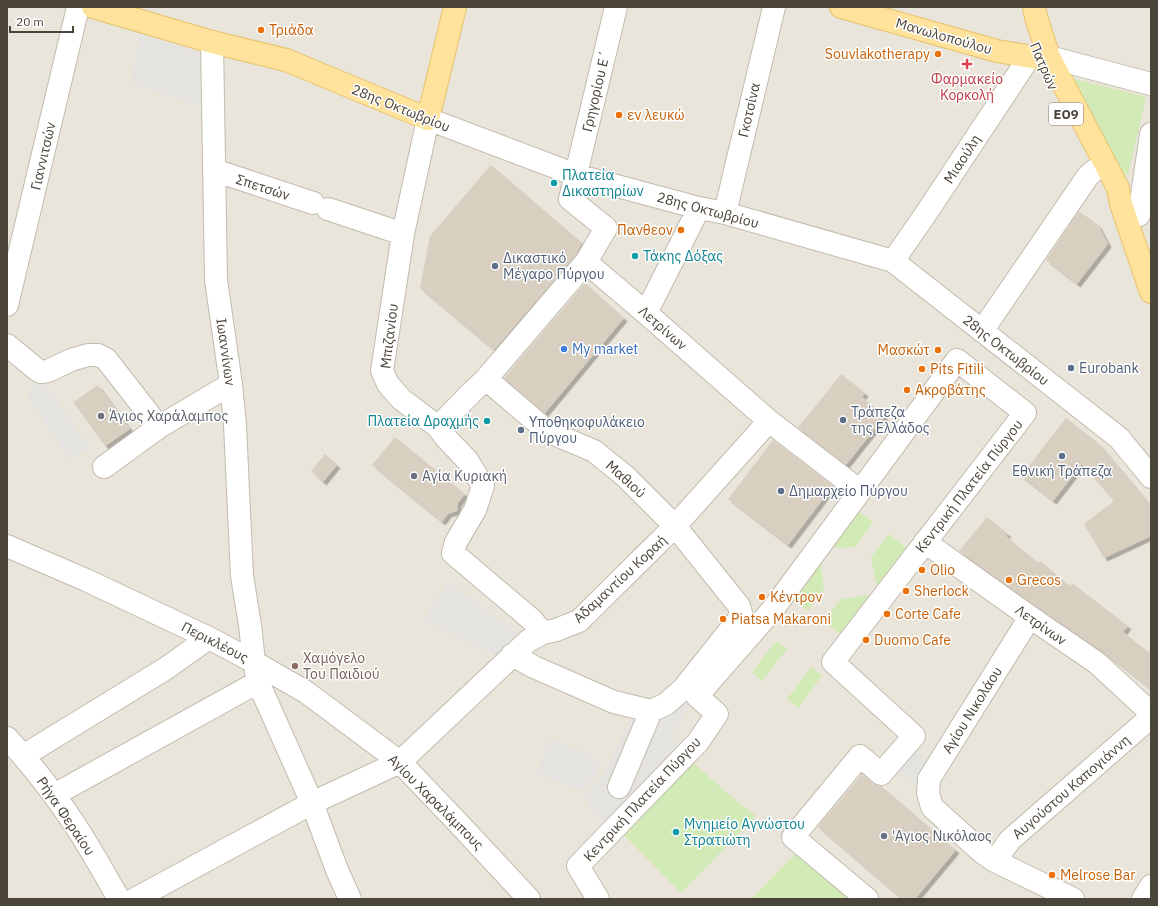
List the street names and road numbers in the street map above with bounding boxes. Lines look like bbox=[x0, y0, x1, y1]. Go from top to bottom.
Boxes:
street label: Μανωλοπούλου bbox=[894, 14, 994, 58]
street label: Πατρών bbox=[1026, 39, 1062, 93]
street label: Γρηγορίου Ε΄ bbox=[578, 48, 614, 134]
street label: 28ης Οκτωβρίου bbox=[349, 80, 453, 136]
street label: Γκοτσίνα bbox=[734, 81, 764, 139]
road number: ΕΟ9 bbox=[1049, 103, 1083, 125]
street label: Γιαννιτσών bbox=[26, 120, 60, 192]
street label: Μιαούλη bbox=[939, 131, 985, 187]
street label: Σπετσών bbox=[234, 170, 292, 204]
street label: 28ης Οκτωβρίου bbox=[655, 188, 761, 232]
street label: Μπιζανίου bbox=[376, 302, 402, 370]
street label: Λετρίνων bbox=[635, 302, 691, 354]
street label: 28ης Οκτωβρίου bbox=[959, 311, 1053, 389]
street label: Ιωαννίνων bbox=[212, 317, 240, 387]
street label: Κεντρική Πλατεία Πύργου bbox=[911, 416, 1027, 556]
street label: Μαθιού bbox=[602, 456, 650, 502]
street label: Αδαμαντίου Κοραή bbox=[569, 531, 671, 627]
street label: Λετρίνων bbox=[1012, 601, 1070, 649]
street label: Περικλέους bbox=[178, 617, 252, 667]
street label: Αγίου Νικολάου bbox=[938, 663, 1006, 757]
street label: Αυγούστου Καπογιάννη bbox=[1008, 731, 1134, 843]
street label: Κεντρική Πλατεία Πύργου bbox=[579, 733, 705, 865]
street label: Αγίου Χαραλάμπους bbox=[384, 750, 488, 854]
street label: Ρήγα Φεραίου bbox=[33, 773, 99, 859]

